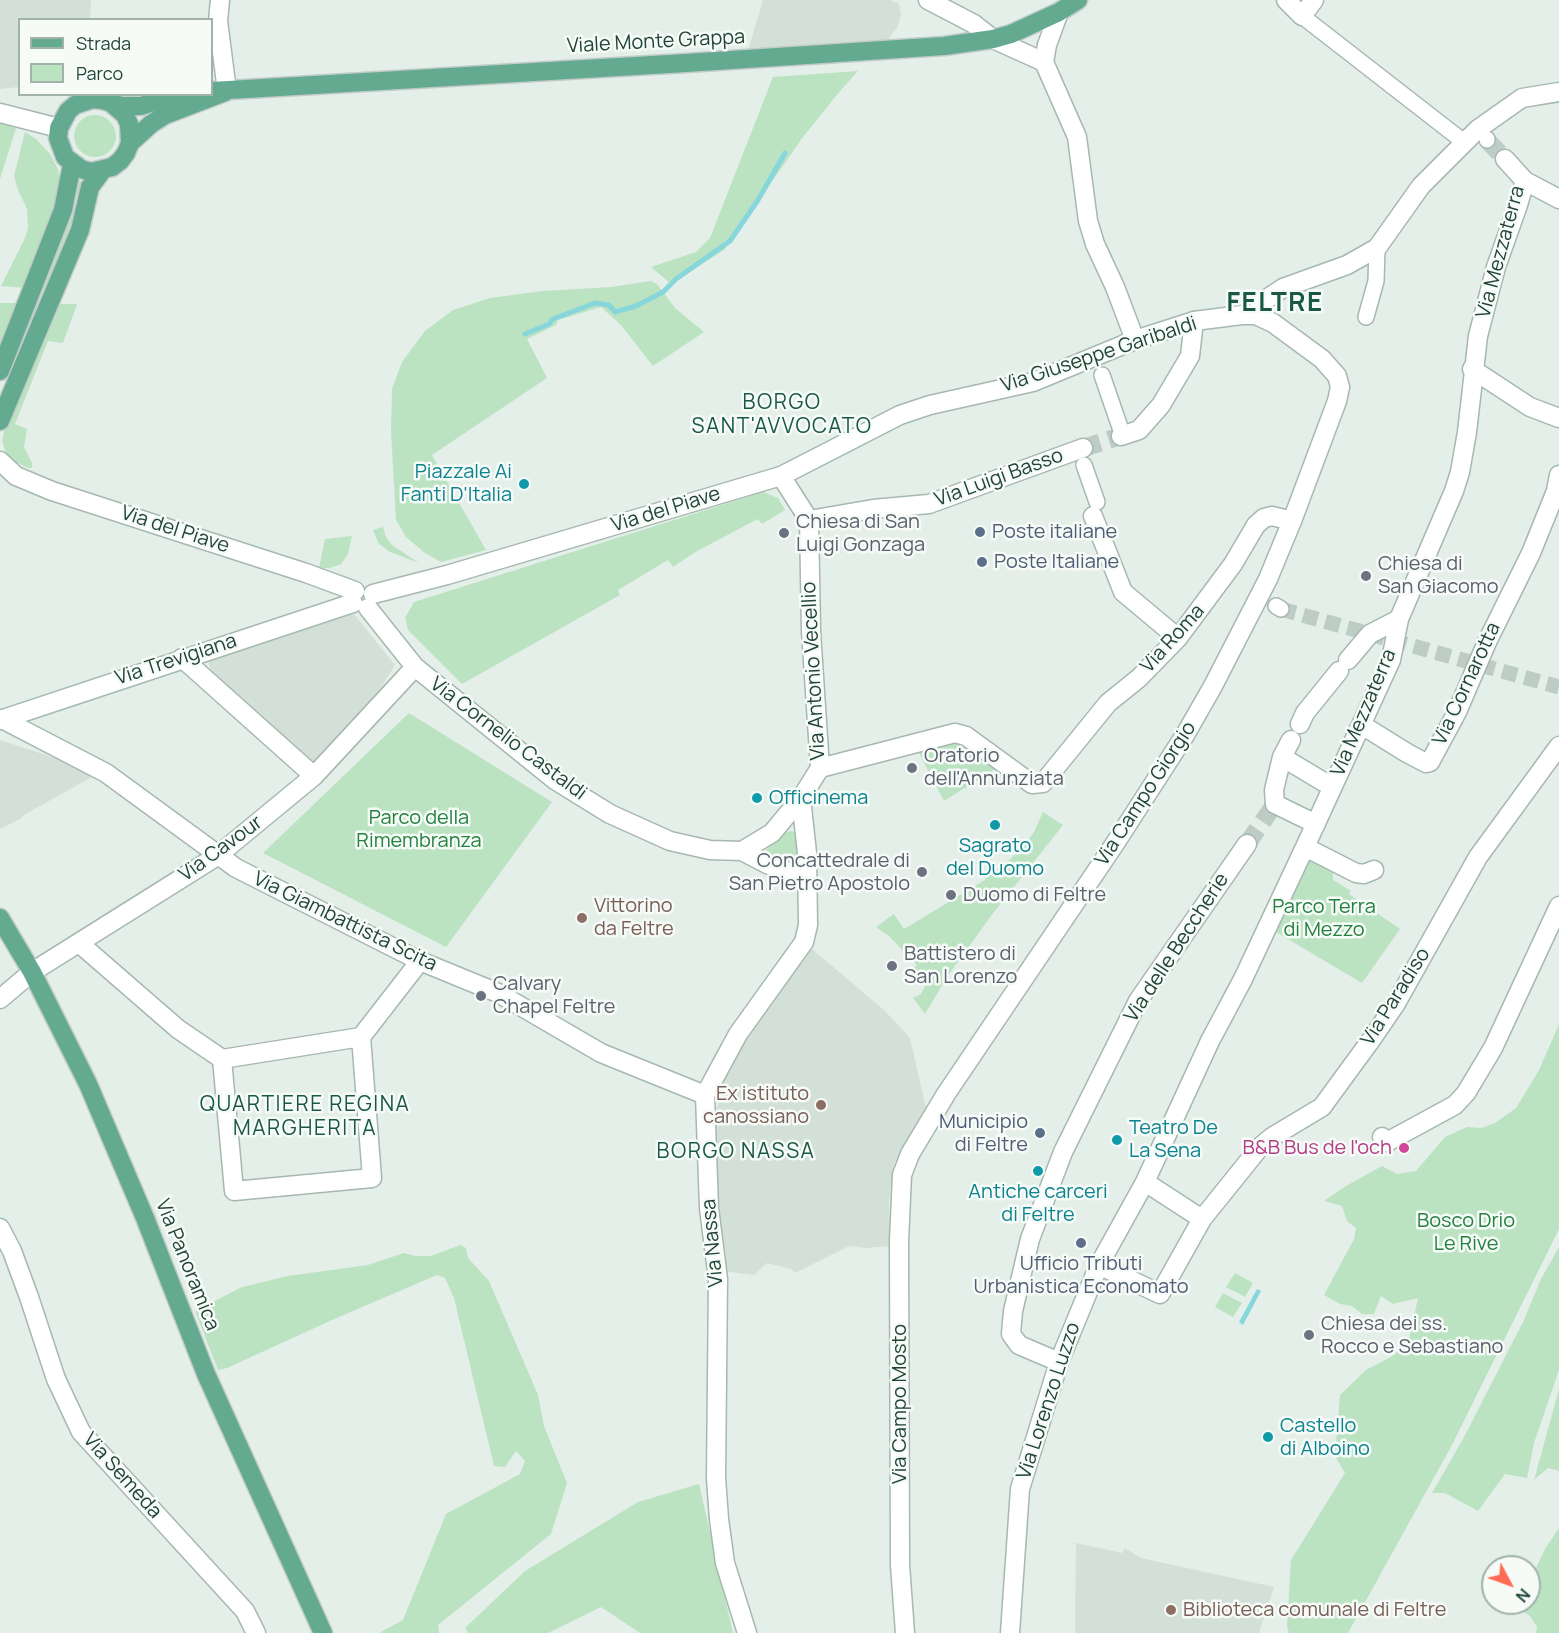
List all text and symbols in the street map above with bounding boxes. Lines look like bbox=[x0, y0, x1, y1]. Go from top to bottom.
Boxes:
legend bbox=[18, 18, 213, 96]
street label: Viale Monte Grappa bbox=[566, 25, 746, 59]
text: Strada bbox=[76, 31, 131, 55]
text: Parco bbox=[76, 61, 123, 85]
street label: Via Mezzaterra bbox=[1472, 183, 1530, 321]
district label: FELTRE bbox=[1226, 288, 1324, 320]
street label: Via Giuseppe Garibaldi bbox=[998, 312, 1200, 398]
district label: BORGO SANT'AVVOCATO bbox=[692, 390, 872, 440]
street label: Via Luigi Basso bbox=[932, 444, 1066, 512]
place label: Piazzale Ai Fanti D'Italia bbox=[401, 460, 512, 507]
marker: Piazzale Ai Fanti D'Italia bbox=[517, 477, 531, 491]
street label: Via del Piave bbox=[609, 482, 723, 538]
street label: Via del Piave bbox=[118, 501, 232, 559]
place label: Chiesa di San Luigi Gonzaga bbox=[796, 510, 925, 557]
place label: Poste italiane bbox=[992, 520, 1117, 544]
marker: Poste italiane bbox=[973, 525, 987, 539]
marker: Chiesa di San Luigi Gonzaga bbox=[777, 526, 791, 540]
place label: Poste Italiane bbox=[994, 550, 1119, 574]
place label: Chiesa di San Giacomo bbox=[1378, 552, 1499, 599]
marker: Poste Italiane bbox=[975, 555, 989, 569]
marker: Chiesa di San Giacomo bbox=[1359, 569, 1373, 583]
street label: Via Antonio Vecellio bbox=[797, 581, 831, 761]
street label: Via Roma bbox=[1136, 600, 1210, 678]
street label: Via Cornarotta bbox=[1428, 619, 1506, 749]
street label: Via Trevigiana bbox=[112, 629, 240, 691]
street label: Via Mezzaterra bbox=[1326, 646, 1402, 780]
street label: Via Cornelio Castaldi bbox=[425, 672, 591, 806]
street label: Via Campo Giorgio bbox=[1090, 717, 1202, 871]
place label: Oratorio dell'Annunziata bbox=[924, 744, 1064, 791]
marker: Oratorio dell'Annunziata bbox=[905, 761, 919, 775]
place label: Officinema bbox=[769, 786, 868, 810]
marker: Officinema bbox=[750, 791, 764, 805]
park label: Parco della Rimembranza bbox=[356, 806, 482, 853]
street label: Via Cavour bbox=[175, 811, 267, 887]
marker: Sagrato del Duomo bbox=[988, 818, 1002, 832]
place label: Sagrato del Duomo bbox=[946, 834, 1044, 881]
place label: Concattedrale di San Pietro Apostolo bbox=[729, 849, 910, 896]
marker: Concattedrale di San Pietro Apostolo bbox=[915, 865, 929, 879]
street label: Via Giambattista Scita bbox=[249, 867, 441, 977]
street label: Via delle Beccherie bbox=[1120, 869, 1234, 1027]
place label: Duomo di Feltre bbox=[963, 883, 1106, 907]
marker: Duomo di Feltre bbox=[944, 888, 958, 902]
place label: Vittorino da Feltre bbox=[594, 894, 674, 941]
park label: Parco Terra di Mezzo bbox=[1272, 895, 1376, 942]
marker: Vittorino da Feltre bbox=[575, 911, 589, 925]
place label: Battistero di San Lorenzo bbox=[904, 942, 1017, 989]
street label: Via Paradiso bbox=[1356, 944, 1436, 1050]
marker: Battistero di San Lorenzo bbox=[885, 959, 899, 973]
place label: Calvary Chapel Feltre bbox=[493, 972, 615, 1019]
marker: Calvary Chapel Feltre bbox=[474, 989, 488, 1003]
place label: Ex istituto canossiano bbox=[703, 1082, 809, 1129]
district label: QUARTIERE REGINA MARGHERITA bbox=[200, 1092, 410, 1142]
marker: Ex istituto canossiano bbox=[814, 1098, 828, 1112]
place label: Municipio di Feltre bbox=[939, 1110, 1028, 1157]
place label: Teatro De La Sena bbox=[1129, 1116, 1218, 1163]
marker: Municipio di Feltre bbox=[1033, 1126, 1047, 1140]
marker: Teatro De La Sena bbox=[1110, 1133, 1124, 1147]
place label: B&B Bus de l'och bbox=[1243, 1136, 1392, 1160]
district label: BORGO NASSA bbox=[657, 1139, 815, 1165]
marker: B&B Bus de l'och bbox=[1397, 1141, 1411, 1155]
marker: Antiche carceri di Feltre bbox=[1031, 1164, 1045, 1178]
place label: Antiche carceri di Feltre bbox=[968, 1180, 1108, 1227]
street label: Via Panoramica bbox=[150, 1196, 224, 1334]
street label: Via Nassa bbox=[697, 1198, 729, 1288]
park label: Bosco Drio Le Rive bbox=[1417, 1209, 1515, 1256]
marker: Ufficio Tributi Urbanistica Economato bbox=[1074, 1236, 1088, 1250]
place label: Ufficio Tributi Urbanistica Economato bbox=[973, 1252, 1189, 1299]
place label: Chiesa dei ss. Rocco e Sebastiano bbox=[1321, 1312, 1503, 1359]
street label: Via Lorenzo Luzzo bbox=[1012, 1319, 1086, 1483]
street label: Via Campo Mosto bbox=[888, 1324, 912, 1484]
marker: Chiesa dei ss. Rocco e Sebastiano bbox=[1302, 1328, 1316, 1342]
place label: Castello di Alboino bbox=[1280, 1414, 1370, 1461]
street label: Via Semeda bbox=[77, 1428, 167, 1524]
marker: Castello di Alboino bbox=[1261, 1430, 1275, 1444]
north arrow bbox=[1481, 1555, 1541, 1615]
text: N bbox=[1511, 1584, 1535, 1607]
place label: Biblioteca comunale di Feltre bbox=[1183, 1598, 1447, 1622]
marker: Biblioteca comunale di Feltre bbox=[1164, 1603, 1178, 1617]

